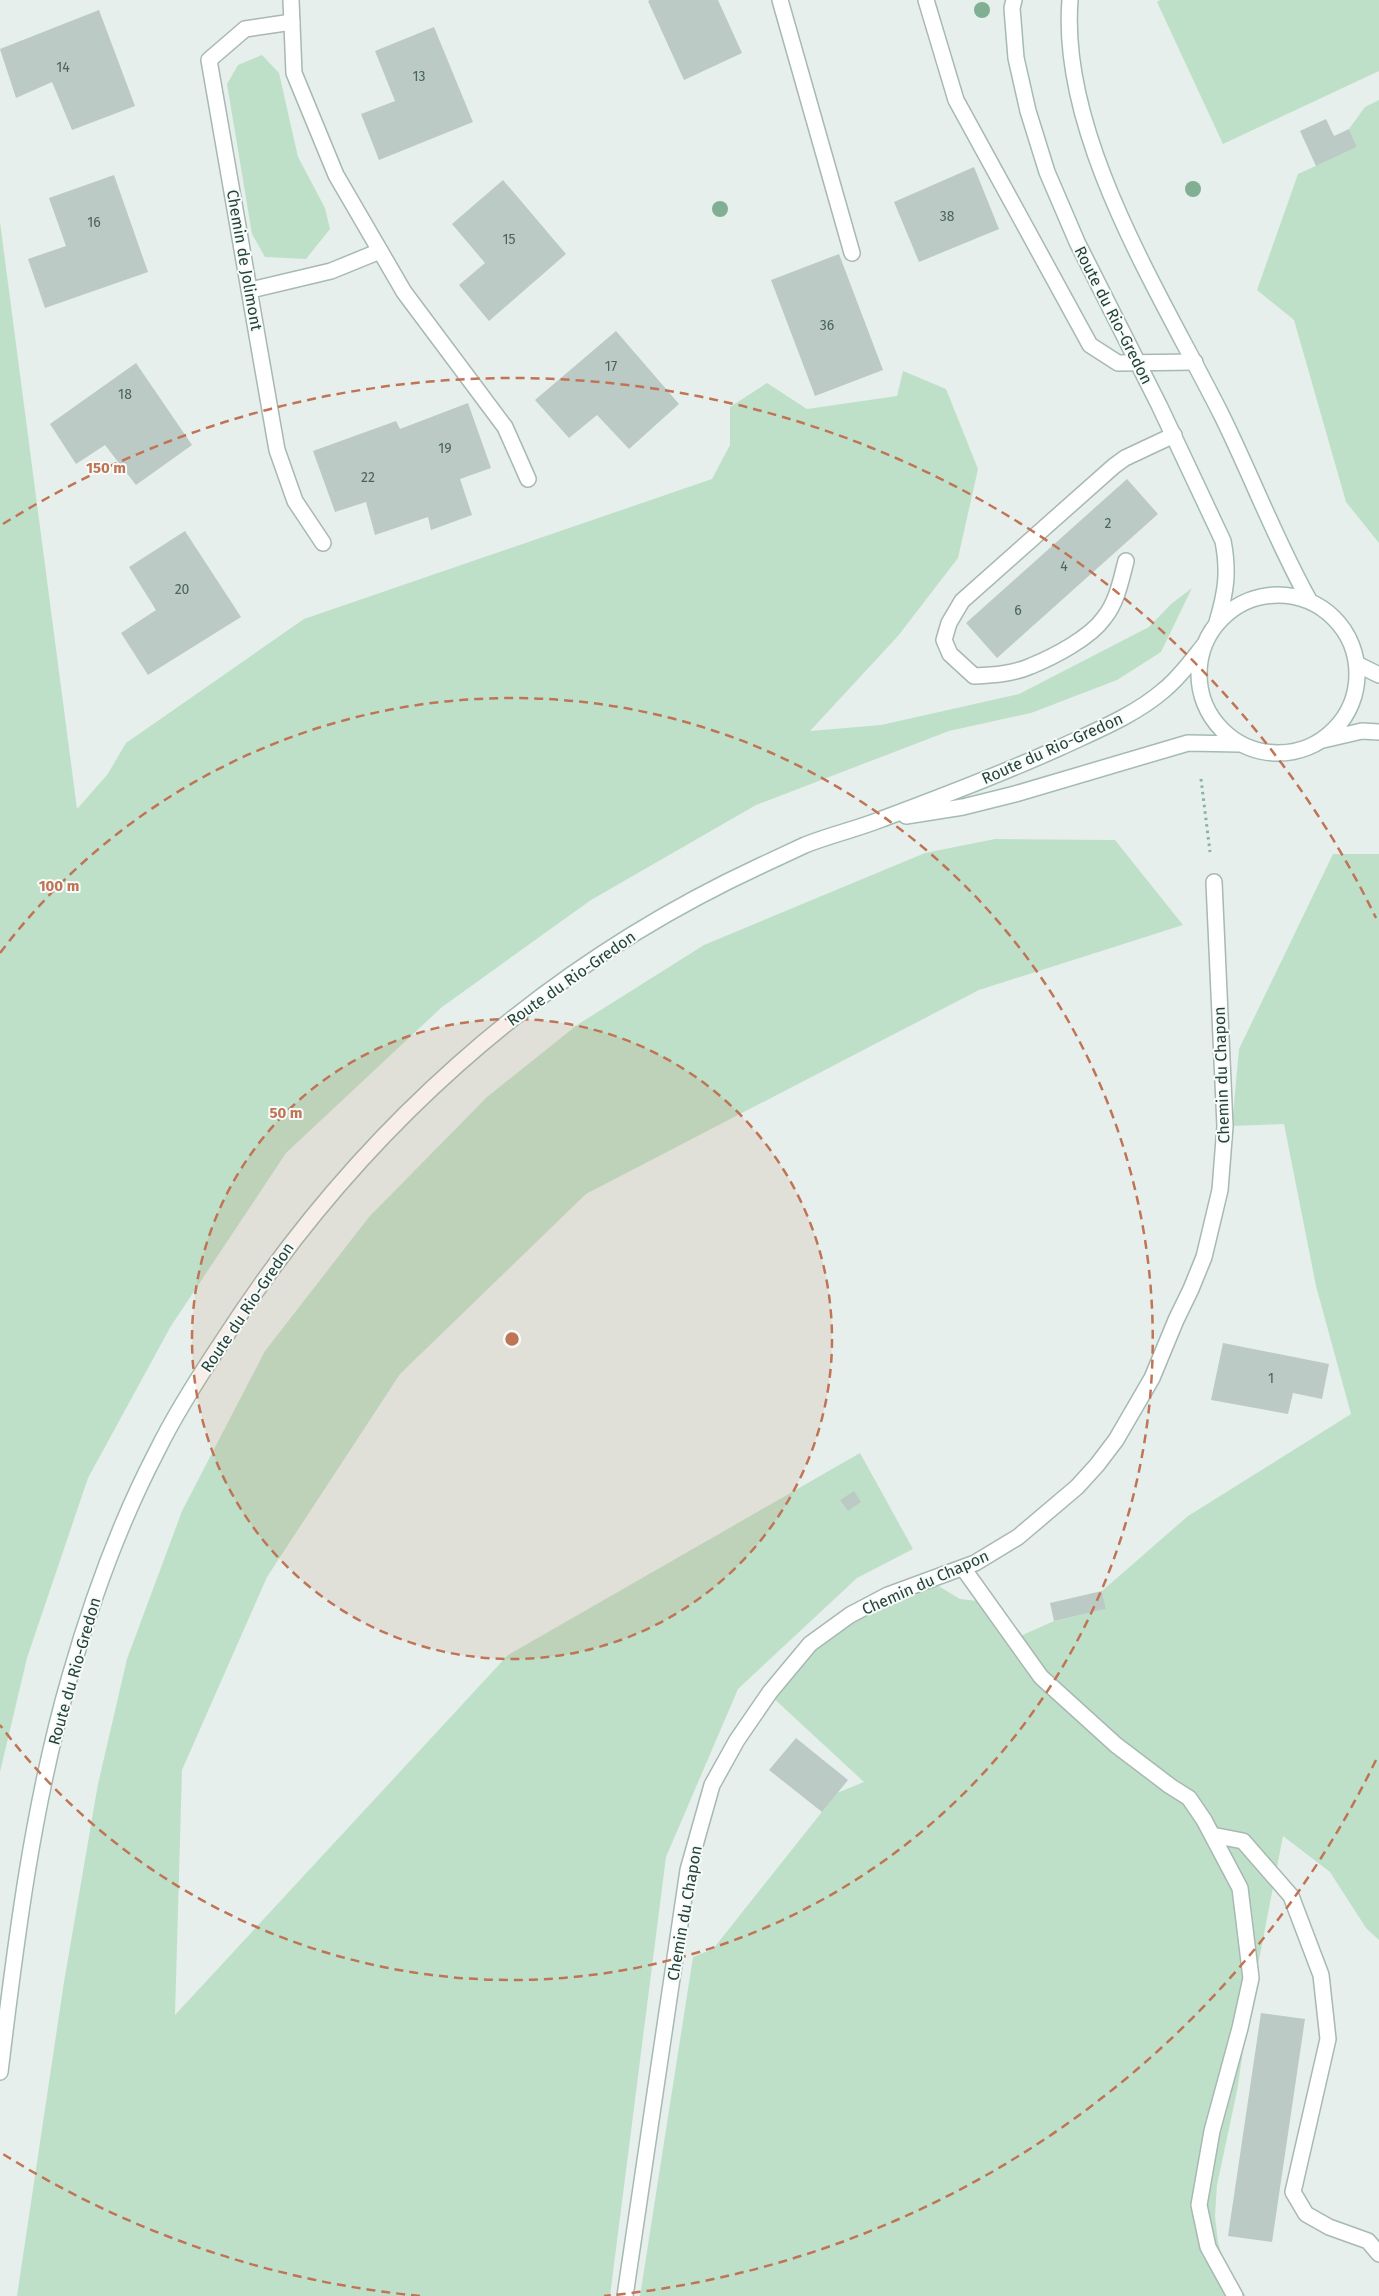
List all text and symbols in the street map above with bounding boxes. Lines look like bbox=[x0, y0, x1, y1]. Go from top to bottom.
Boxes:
house number: 14 bbox=[56, 59, 70, 76]
house number: 13 bbox=[412, 68, 426, 85]
street label: Chemin de Jolimont bbox=[223, 188, 266, 332]
house number: 38 bbox=[940, 208, 955, 225]
house number: 16 bbox=[87, 214, 101, 231]
house number: 15 bbox=[502, 231, 516, 248]
street label: Route du Rio-Gredon bbox=[1070, 243, 1157, 387]
house number: 36 bbox=[820, 317, 834, 334]
house number: 17 bbox=[605, 358, 617, 375]
house number: 18 bbox=[118, 386, 132, 403]
house number: 19 bbox=[438, 440, 452, 457]
text: 150 m bbox=[86, 459, 126, 477]
house number: 22 bbox=[361, 469, 375, 486]
house number: 2 bbox=[1105, 515, 1112, 532]
house number: 4 bbox=[1060, 558, 1068, 575]
house number: 20 bbox=[175, 581, 190, 598]
house number: 6 bbox=[1014, 602, 1022, 619]
street label: Route du Rio-Gredon bbox=[979, 709, 1126, 788]
text: 100 m bbox=[39, 877, 79, 895]
street label: Route du Rio-Gredon bbox=[503, 927, 639, 1030]
street label: Chemin du Chapon bbox=[1210, 1006, 1233, 1144]
text: 50 m bbox=[269, 1104, 303, 1122]
street label: Route du Rio-Gredon bbox=[197, 1239, 298, 1376]
centre of rings bbox=[503, 1330, 521, 1348]
house number: 1 bbox=[1268, 1370, 1274, 1387]
street label: Chemin du Chapon bbox=[859, 1546, 992, 1619]
street label: Route du Rio-Gredon bbox=[44, 1595, 105, 1747]
street label: Chemin du Chapon bbox=[663, 1844, 706, 1982]

